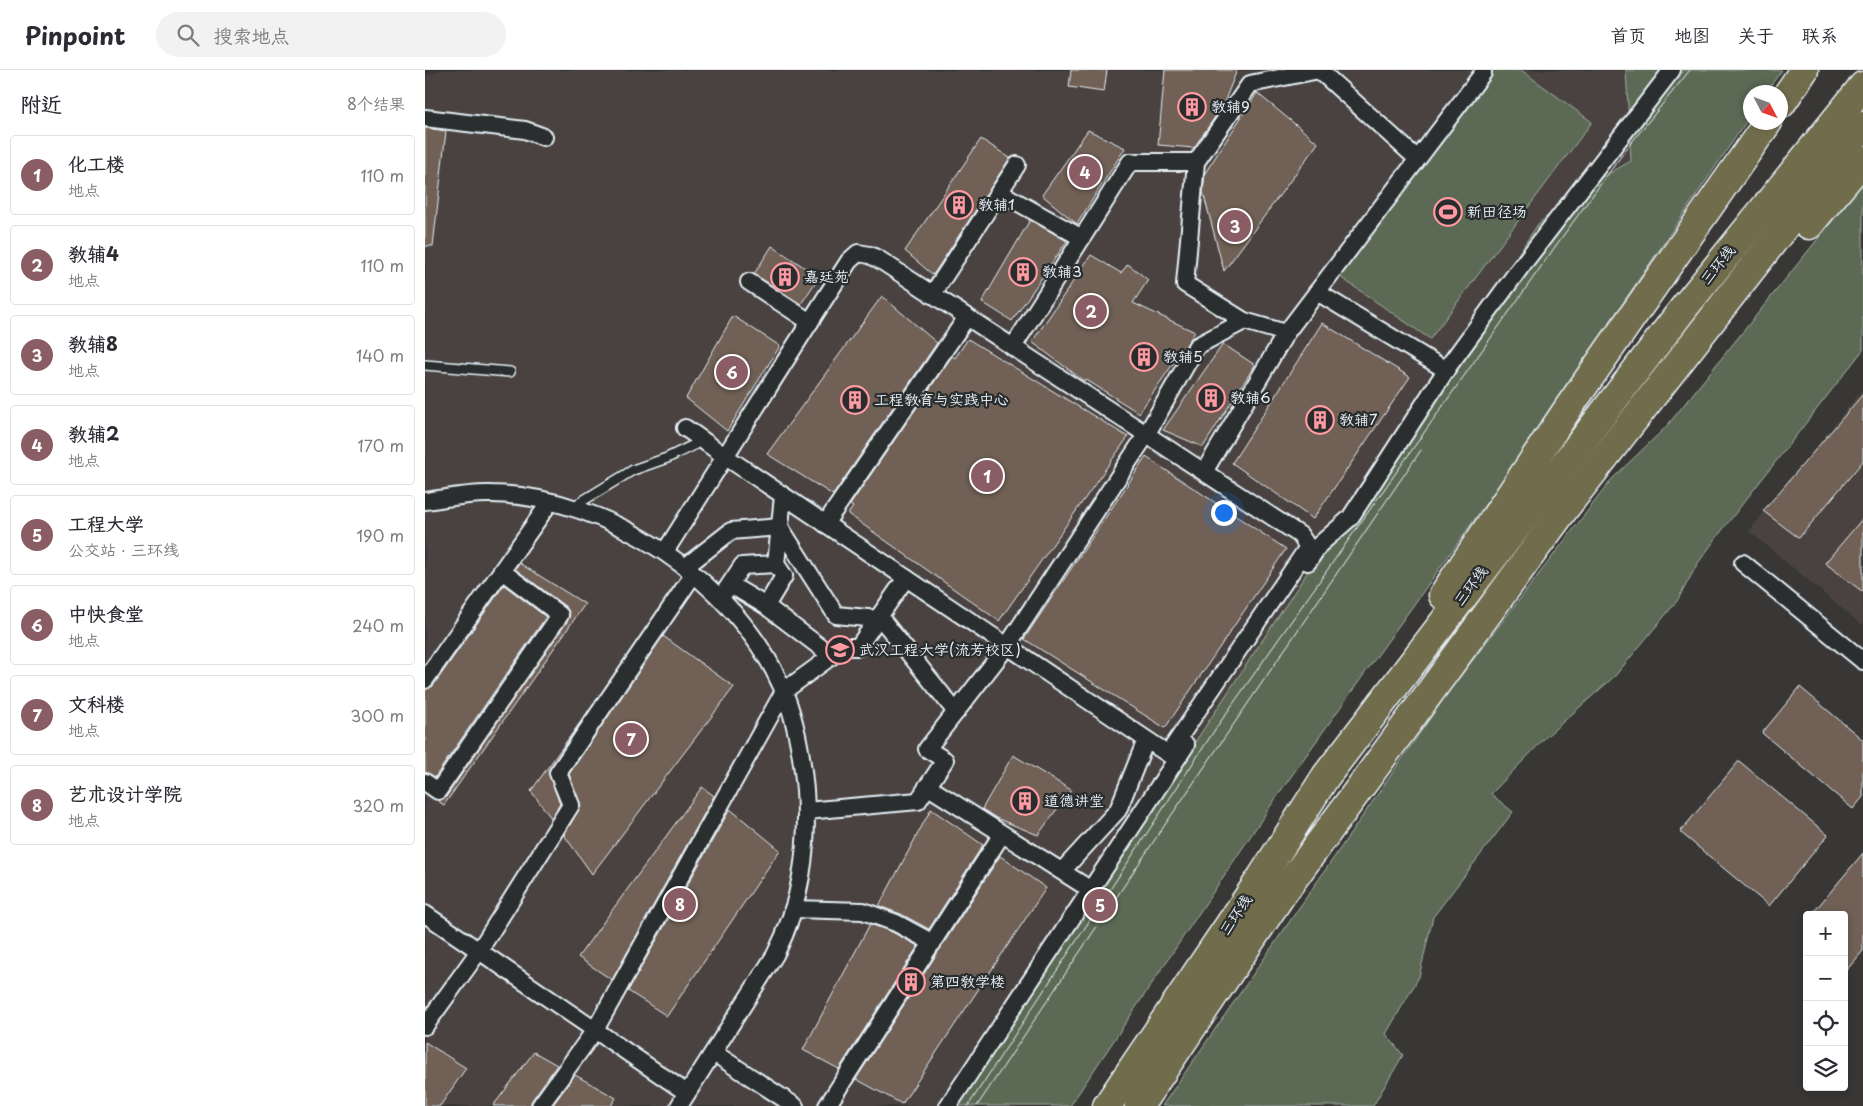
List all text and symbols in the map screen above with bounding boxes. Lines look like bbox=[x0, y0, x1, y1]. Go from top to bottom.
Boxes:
search box bbox=[156, 12, 506, 57]
text: Pinpoint bbox=[25, 17, 126, 53]
icon: search bbox=[174, 21, 202, 49]
text: 搜索地点 bbox=[214, 21, 290, 49]
text: 首页 bbox=[1610, 21, 1646, 48]
text: 地图 bbox=[1674, 21, 1710, 48]
text: 关于 bbox=[1738, 21, 1774, 48]
text: 联系 bbox=[1802, 21, 1838, 48]
north arrow bbox=[1743, 85, 1788, 130]
text: 附近 bbox=[20, 87, 62, 119]
text: 8个结果 bbox=[347, 91, 405, 115]
building icon: 教辅9 bbox=[1177, 92, 1207, 122]
place label: 教辅9 bbox=[1211, 94, 1250, 117]
text: 化工楼 bbox=[68, 149, 125, 177]
pin: 4 bbox=[1069, 153, 1101, 191]
text: 1 bbox=[33, 163, 41, 187]
text: 110 m bbox=[361, 163, 404, 187]
text: 地点 bbox=[68, 177, 100, 201]
building icon: 教辅1 bbox=[944, 190, 974, 220]
place label: 教辅1 bbox=[978, 192, 1015, 215]
sports icon: 新田径场 bbox=[1433, 197, 1463, 227]
place label: 新田径场 bbox=[1467, 199, 1527, 222]
pin: 3 bbox=[1219, 207, 1251, 245]
text: 教辅4 bbox=[68, 239, 119, 267]
street label: 三环线 bbox=[1694, 239, 1740, 289]
text: 2 bbox=[31, 253, 43, 277]
text: 110 m bbox=[361, 253, 404, 277]
building icon: 教辅3 bbox=[1008, 257, 1038, 287]
place label: 教辅3 bbox=[1042, 259, 1082, 282]
building icon: 嘉廷苑 bbox=[770, 262, 800, 292]
place label: 嘉廷苑 bbox=[804, 264, 849, 287]
text: 地点 bbox=[68, 267, 100, 291]
pin: 2 bbox=[1075, 292, 1107, 330]
text: 教辅8 bbox=[68, 329, 118, 357]
building icon: 教辅5 bbox=[1129, 342, 1159, 372]
text: 3 bbox=[32, 343, 42, 367]
text: 140 m bbox=[356, 343, 404, 367]
place label: 教辅5 bbox=[1163, 344, 1203, 367]
pin: 6 bbox=[716, 353, 748, 391]
text: 地点 bbox=[68, 357, 100, 381]
building icon: 教辅6 bbox=[1196, 383, 1226, 413]
building icon: 工程教育与实践中心 bbox=[840, 385, 870, 415]
place label: 教辅6 bbox=[1230, 385, 1271, 408]
place label: 工程教育与实践中心 bbox=[874, 387, 1009, 410]
building icon: 教辅7 bbox=[1305, 405, 1335, 435]
place label: 教辅7 bbox=[1339, 407, 1378, 430]
text: 教辅2 bbox=[68, 419, 119, 447]
text: 4 bbox=[32, 433, 42, 457]
text: 170 m bbox=[358, 433, 404, 457]
text: 地点 bbox=[68, 447, 100, 471]
pin: 1 bbox=[971, 457, 1003, 495]
your location bbox=[1211, 500, 1237, 526]
text: 工程大学 bbox=[68, 509, 144, 537]
text: 5 bbox=[32, 523, 42, 547]
text: 190 m bbox=[356, 523, 404, 547]
text: 公交站 · 三环线 bbox=[68, 537, 179, 561]
street label: 三环线 bbox=[1447, 560, 1493, 610]
text: 中快食堂 bbox=[68, 599, 144, 627]
text: 6 bbox=[31, 613, 43, 637]
text: 240 m bbox=[352, 613, 404, 637]
text: 地点 bbox=[68, 627, 100, 651]
school or university icon: 武汉工程大学(流芳校区) bbox=[825, 635, 855, 665]
place label: 武汉工程大学(流芳校区) bbox=[859, 637, 1021, 660]
text: 文科楼 bbox=[68, 689, 125, 717]
text: 7 bbox=[32, 703, 42, 727]
text: 300 m bbox=[350, 703, 404, 727]
text: 地点 bbox=[68, 717, 100, 741]
pin: 7 bbox=[615, 720, 647, 758]
text: 艺术设计学院 bbox=[68, 779, 182, 807]
building icon: 道德讲堂 bbox=[1010, 786, 1040, 816]
place label: 道德讲堂 bbox=[1044, 788, 1104, 811]
text: 8 bbox=[32, 793, 42, 817]
text: 320 m bbox=[353, 793, 404, 817]
text: 地点 bbox=[68, 807, 100, 831]
pin: 8 bbox=[664, 885, 696, 923]
pin: 5 bbox=[1084, 886, 1116, 924]
street label: 三环线 bbox=[1213, 889, 1257, 939]
map controls bbox=[1803, 911, 1848, 1091]
button: + bbox=[1803, 911, 1848, 956]
button: − bbox=[1803, 956, 1848, 1001]
building icon: 第四教学楼 bbox=[896, 967, 926, 997]
place label: 第四教学楼 bbox=[930, 969, 1005, 992]
button: locate bbox=[1803, 1001, 1848, 1046]
button: layers bbox=[1803, 1046, 1848, 1091]

